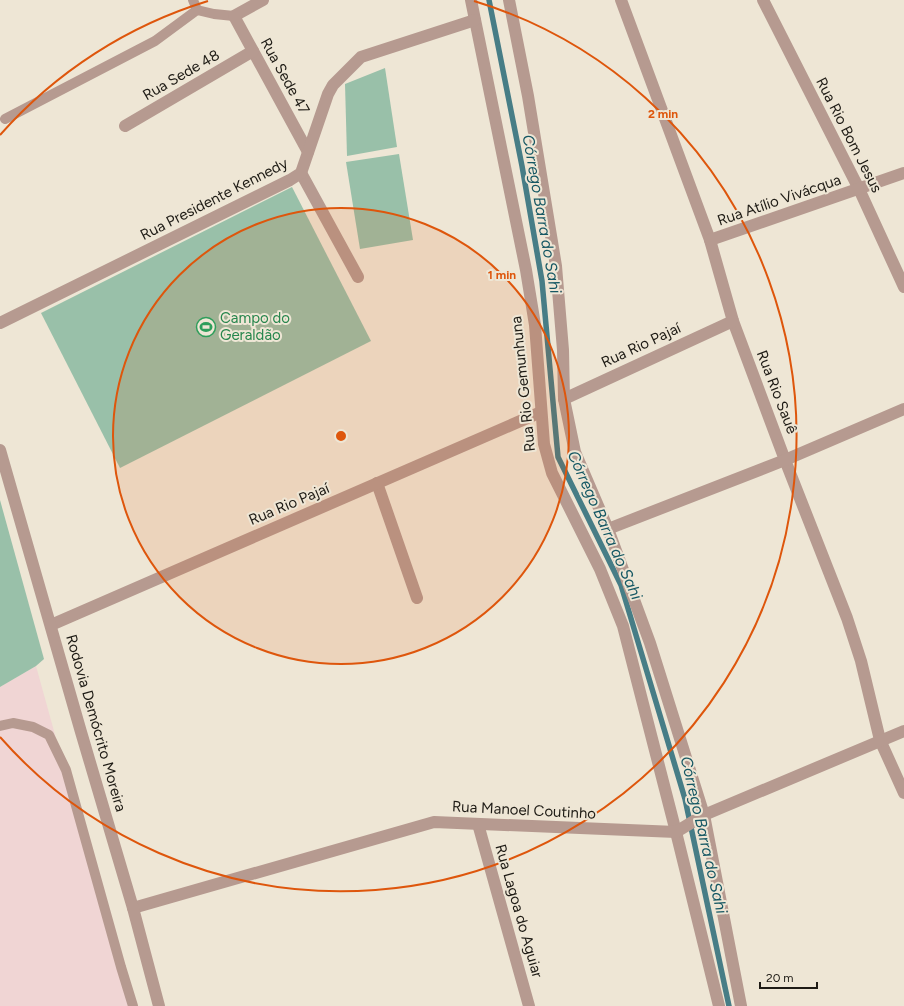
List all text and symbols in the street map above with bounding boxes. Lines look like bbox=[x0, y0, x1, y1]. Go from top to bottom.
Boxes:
street label: Rua Sede 47 bbox=[257, 35, 313, 117]
street label: Rua Sede 48 bbox=[139, 46, 223, 104]
street label: Rua Rio Bom Jesus bbox=[812, 74, 886, 196]
text: 2 min bbox=[648, 107, 678, 121]
water label: Córrego Barra do Sahi bbox=[519, 133, 565, 295]
street label: Rua Presidente Kennedy bbox=[137, 154, 291, 244]
street label: Rua Atílio Vivácqua bbox=[715, 170, 843, 230]
text: 1 min bbox=[488, 268, 516, 282]
place label: Campo do Geraldão bbox=[220, 309, 290, 344]
street label: Rua Rio Gemunhuna bbox=[507, 315, 539, 453]
sports icon: Campo do Geraldão bbox=[195, 316, 217, 338]
street label: Rua Rio Pajaí bbox=[598, 318, 685, 371]
street label: Rua Rio Sauê bbox=[753, 348, 801, 436]
centre of rings bbox=[334, 429, 348, 443]
water label: Córrego Barra do Sahi bbox=[564, 448, 647, 603]
street label: Rua Rio Pajaí bbox=[246, 478, 333, 529]
street label: Rodovia Demócrito Moreira bbox=[62, 632, 130, 814]
water label: Córrego Barra do Sahi bbox=[677, 754, 731, 916]
street label: Rua Manoel Coutinho bbox=[452, 797, 597, 823]
street label: Rua Lagoa do Aguiar bbox=[491, 842, 547, 980]
scale bar bbox=[760, 964, 817, 990]
text: 20 m bbox=[766, 971, 794, 985]

